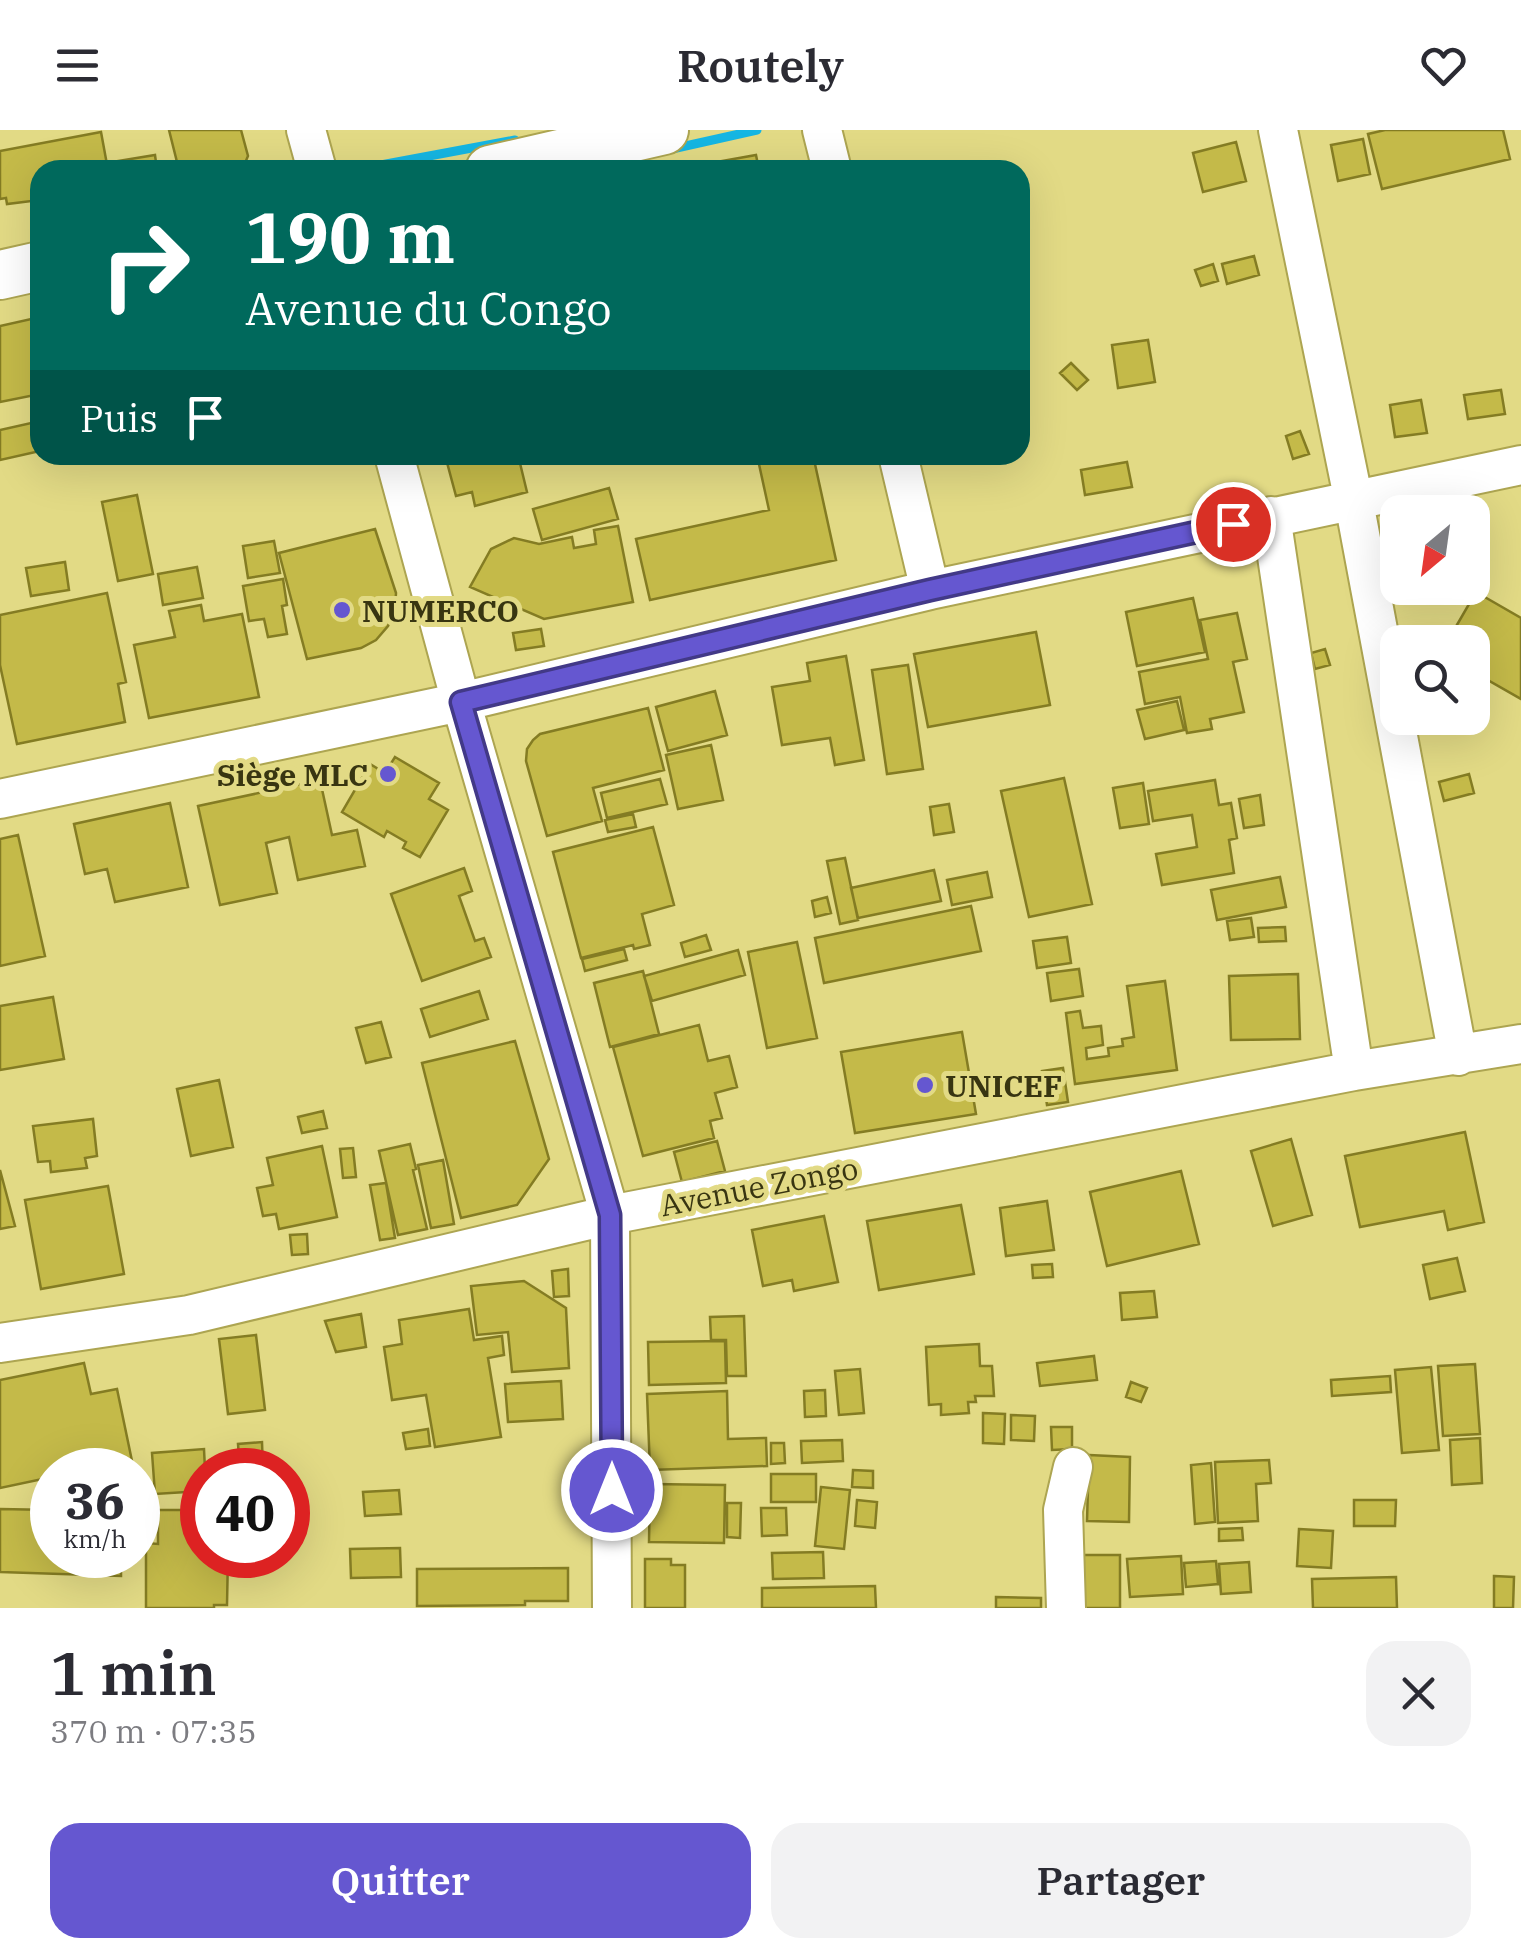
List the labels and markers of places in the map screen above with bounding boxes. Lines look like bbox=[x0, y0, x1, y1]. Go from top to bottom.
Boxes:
pin bbox=[1191, 482, 1276, 567]
place label: NUMERCO bbox=[362, 591, 519, 630]
marker: NUMERCO bbox=[331, 599, 353, 621]
place label: Siège MLC bbox=[217, 755, 368, 794]
marker: Siège MLC bbox=[377, 763, 399, 785]
place label: UNICEF bbox=[945, 1066, 1062, 1105]
marker: UNICEF bbox=[914, 1074, 936, 1096]

